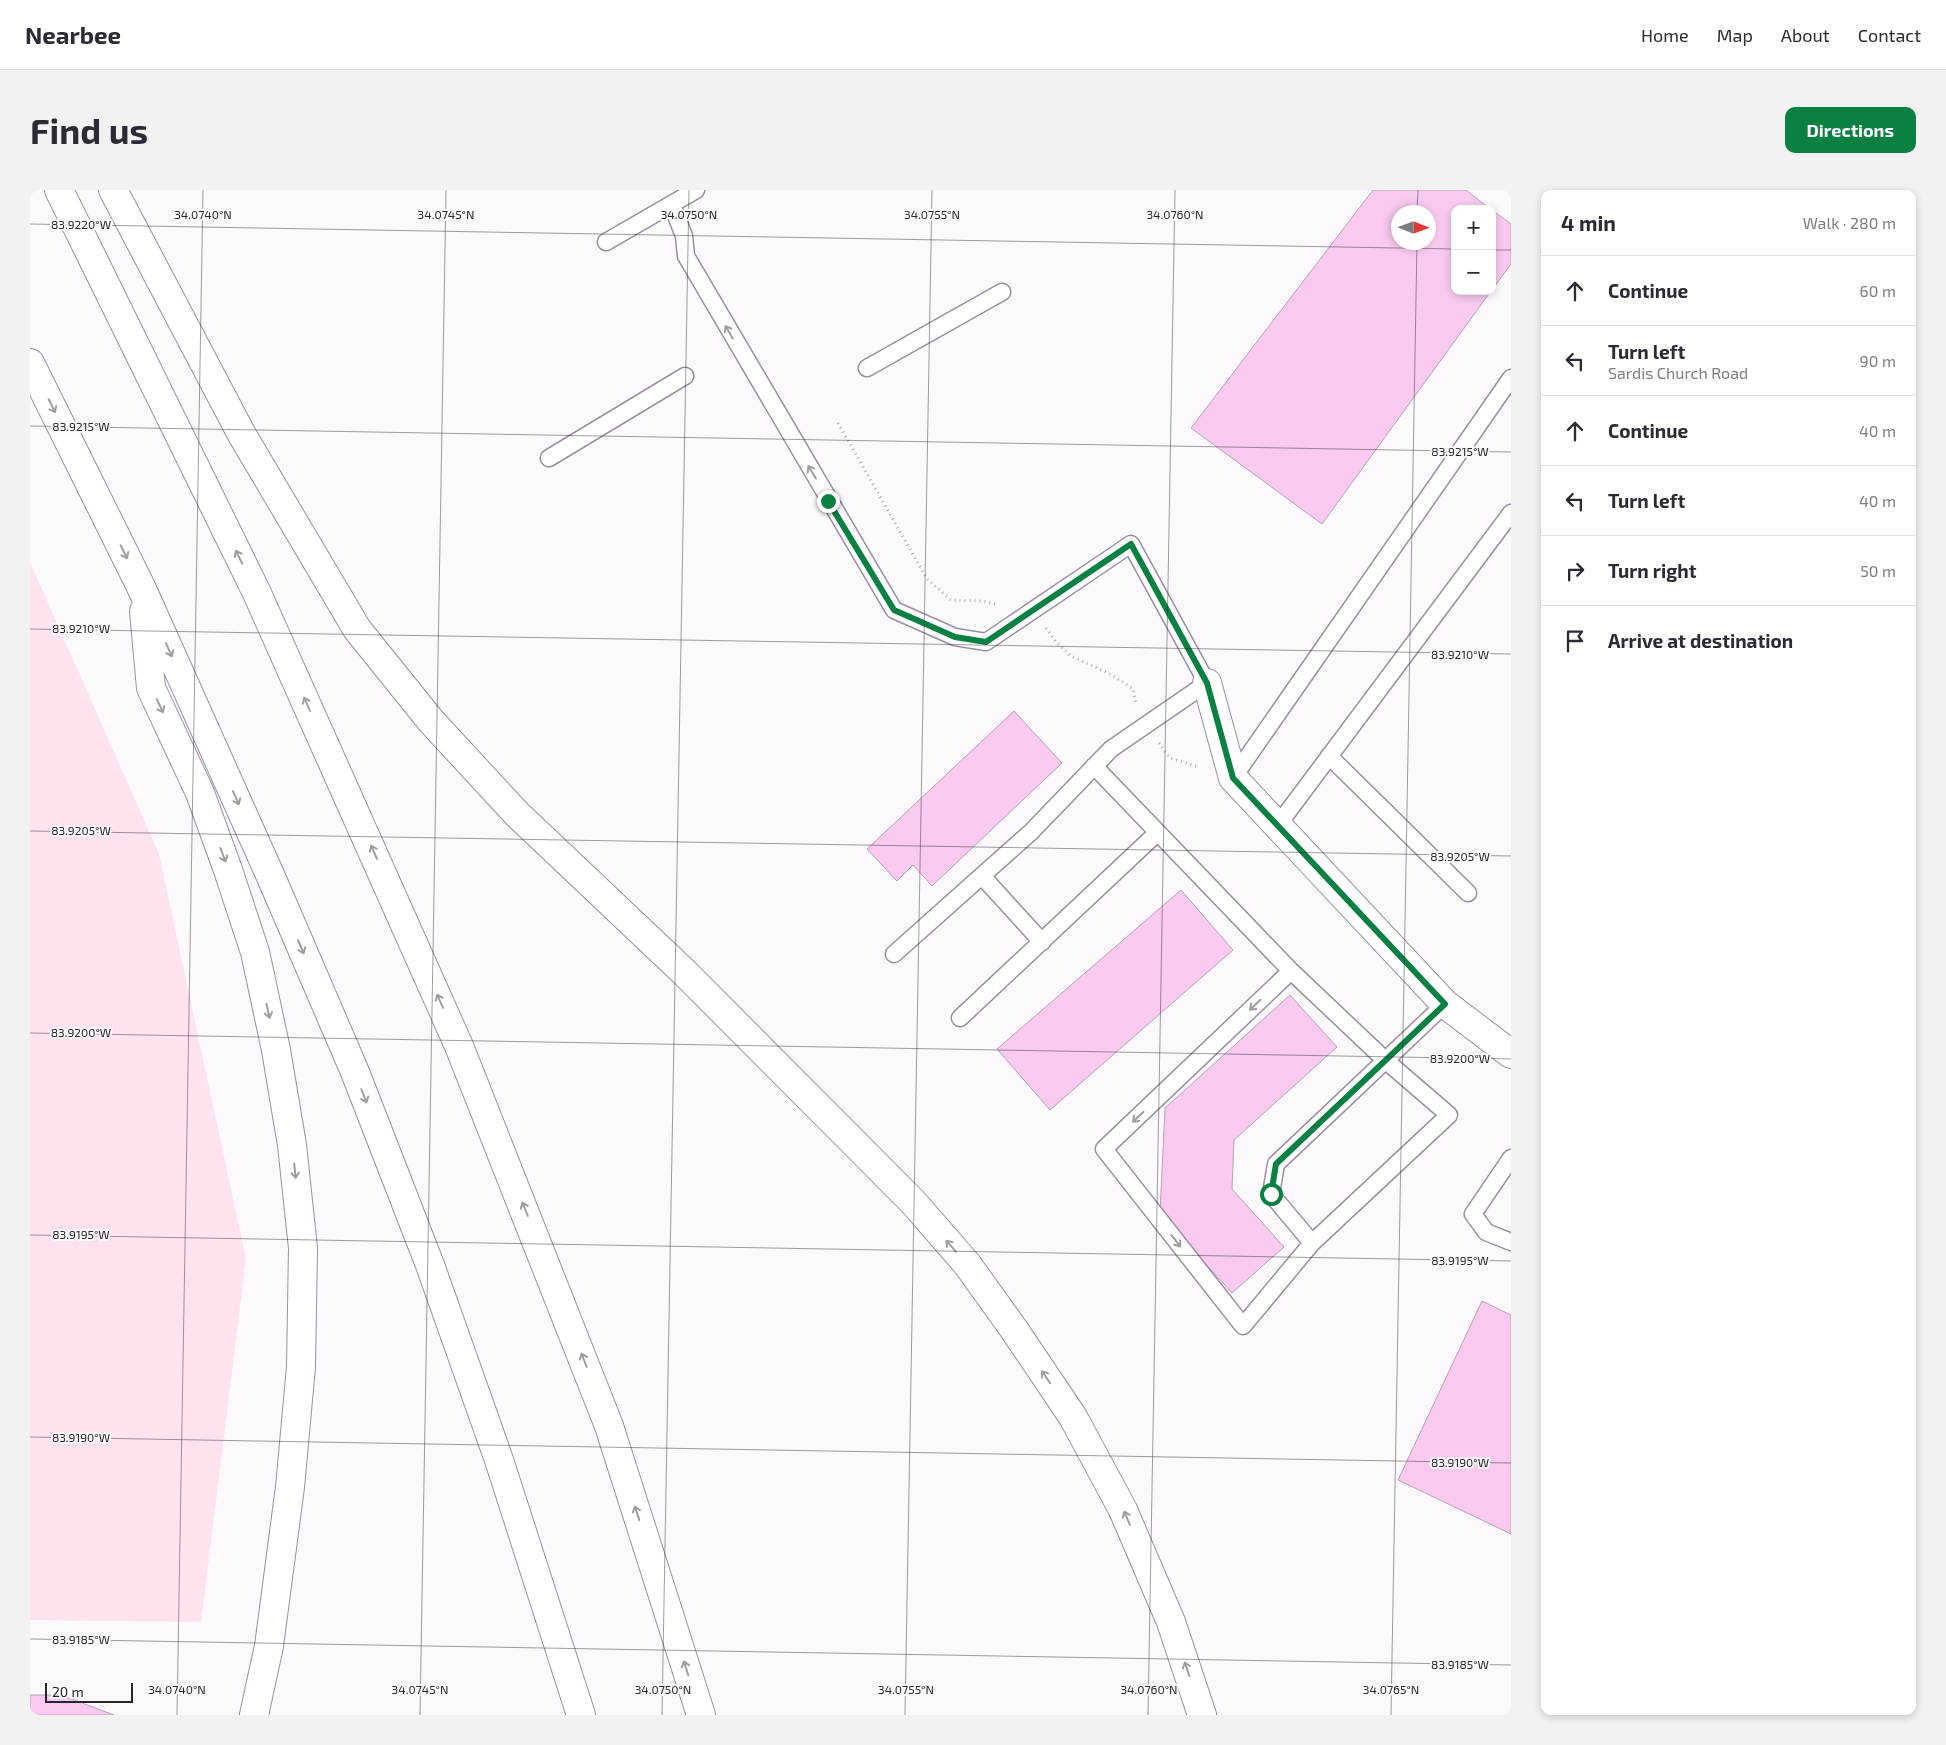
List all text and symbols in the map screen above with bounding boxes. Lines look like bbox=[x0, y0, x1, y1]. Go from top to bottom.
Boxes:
text: Nearbee bbox=[25, 20, 121, 49]
text: Home bbox=[1641, 24, 1689, 46]
text: Map bbox=[1717, 24, 1753, 46]
text: About bbox=[1781, 24, 1830, 46]
text: Contact bbox=[1858, 24, 1921, 46]
button: Directions bbox=[1785, 107, 1916, 153]
text: Find us bbox=[30, 109, 148, 151]
north arrow bbox=[1391, 205, 1436, 250]
map controls bbox=[1451, 205, 1496, 295]
button: + bbox=[1451, 205, 1496, 250]
text: 34.0740°N bbox=[174, 207, 232, 221]
text: 34.0745°N bbox=[418, 207, 474, 221]
text: 34.0750°N bbox=[661, 207, 717, 221]
text: 34.0755°N bbox=[904, 207, 960, 221]
text: 34.0760°N bbox=[1146, 207, 1204, 221]
text: 4 min bbox=[1561, 210, 1616, 235]
text: Walk · 280 m bbox=[1803, 213, 1896, 232]
text: 83.9220°W bbox=[51, 217, 111, 231]
button: − bbox=[1451, 250, 1496, 295]
icon: ahead bbox=[1561, 277, 1589, 305]
text: Continue bbox=[1608, 279, 1688, 302]
text: 60 m bbox=[1860, 281, 1896, 300]
one-way arrow bbox=[724, 326, 734, 340]
text: Turn left bbox=[1608, 340, 1685, 363]
icon: left bbox=[1561, 347, 1589, 375]
text: 90 m bbox=[1860, 351, 1896, 370]
text: Sardis Church Road bbox=[1608, 363, 1748, 382]
one-way arrow bbox=[47, 398, 57, 413]
icon: ahead bbox=[1561, 417, 1589, 445]
text: 83.9215°W bbox=[52, 419, 110, 433]
text: Continue bbox=[1608, 419, 1688, 442]
text: 40 m bbox=[1859, 421, 1896, 440]
text: 83.9215°W bbox=[1431, 444, 1489, 458]
one-way arrow bbox=[806, 466, 816, 480]
icon: left bbox=[1561, 487, 1589, 515]
text: Turn left bbox=[1608, 489, 1685, 512]
route end bbox=[817, 490, 840, 513]
text: 40 m bbox=[1859, 491, 1896, 510]
one-way arrow bbox=[119, 544, 129, 559]
one-way arrow bbox=[234, 550, 243, 565]
icon: right bbox=[1561, 557, 1589, 585]
text: Turn right bbox=[1608, 559, 1696, 582]
text: 50 m bbox=[1860, 561, 1896, 580]
text: 83.9210°W bbox=[52, 621, 110, 635]
icon: arrive bbox=[1561, 627, 1589, 655]
text: Arrive at destination bbox=[1608, 629, 1793, 652]
one-way arrow bbox=[165, 642, 175, 657]
text: 83.9210°W bbox=[1431, 647, 1489, 661]
one-way arrow bbox=[302, 697, 312, 712]
one-way arrow bbox=[155, 698, 165, 713]
one-way arrow bbox=[231, 790, 241, 805]
text: 83.9205°W bbox=[51, 823, 111, 837]
one-way arrow bbox=[368, 845, 378, 860]
one-way arrow bbox=[219, 847, 228, 863]
text: 83.9205°W bbox=[1430, 849, 1490, 863]
one-way arrow bbox=[297, 939, 307, 954]
one-way arrow bbox=[434, 994, 444, 1009]
one-way arrow bbox=[1249, 999, 1262, 1011]
one-way arrow bbox=[263, 1003, 273, 1019]
text: 83.9200°W bbox=[51, 1025, 111, 1039]
text: 83.9200°W bbox=[1430, 1051, 1490, 1065]
one-way arrow bbox=[360, 1088, 369, 1104]
one-way arrow bbox=[1131, 1111, 1144, 1123]
one-way arrow bbox=[290, 1163, 300, 1179]
route start bbox=[1260, 1183, 1283, 1206]
one-way arrow bbox=[519, 1202, 529, 1217]
text: 83.9195°W bbox=[52, 1227, 110, 1241]
one-way arrow bbox=[1171, 1234, 1182, 1247]
one-way arrow bbox=[945, 1239, 956, 1252]
text: 83.9195°W bbox=[1431, 1253, 1489, 1267]
one-way arrow bbox=[579, 1353, 588, 1368]
one-way arrow bbox=[1041, 1370, 1051, 1384]
text: 83.9190°W bbox=[52, 1430, 110, 1444]
text: 83.9190°W bbox=[1431, 1455, 1489, 1469]
one-way arrow bbox=[632, 1506, 642, 1522]
one-way arrow bbox=[1121, 1511, 1131, 1526]
text: 83.9185°W bbox=[52, 1632, 110, 1646]
text: 83.9185°W bbox=[1431, 1657, 1489, 1671]
one-way arrow bbox=[681, 1661, 691, 1677]
one-way arrow bbox=[1182, 1662, 1191, 1677]
scale bar bbox=[45, 1680, 132, 1703]
text: 34.0740°N bbox=[148, 1682, 206, 1696]
text: 34.0745°N bbox=[392, 1682, 448, 1696]
text: 34.0750°N bbox=[635, 1682, 691, 1696]
text: 34.0755°N bbox=[878, 1682, 934, 1696]
text: 34.0760°N bbox=[1120, 1682, 1178, 1696]
text: 34.0765°N bbox=[1363, 1682, 1419, 1696]
text: 20 m bbox=[52, 1683, 84, 1700]

